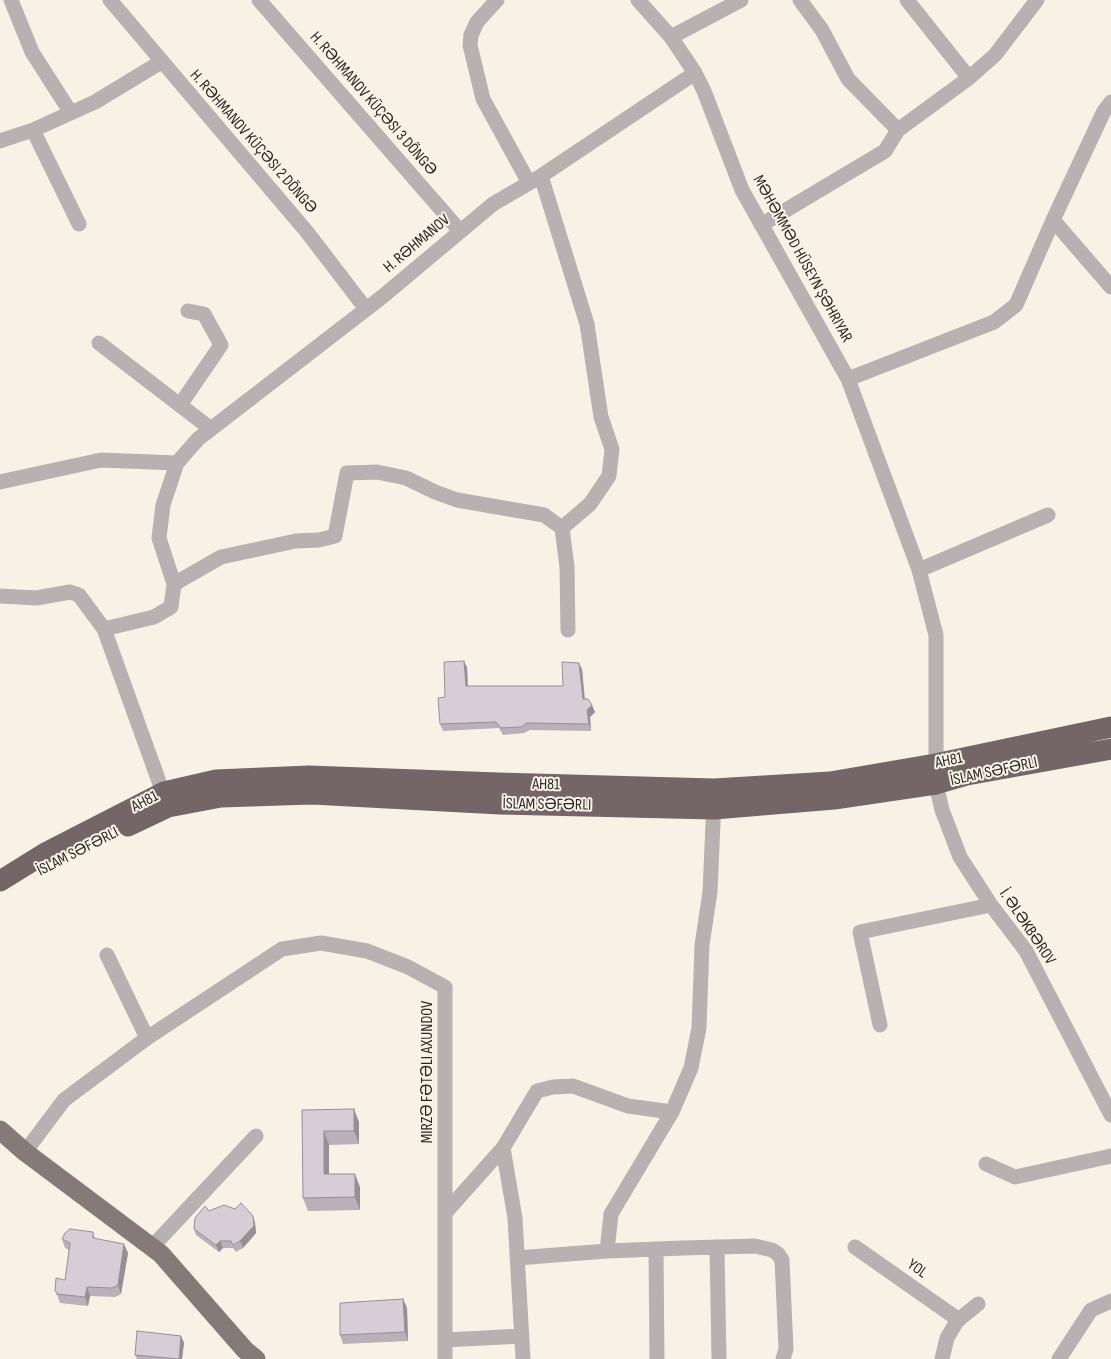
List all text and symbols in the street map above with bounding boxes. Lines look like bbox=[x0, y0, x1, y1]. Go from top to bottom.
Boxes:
street label: H. RƏHMANOV KÜÇƏSI 3 DÖNGƏ bbox=[305, 28, 441, 180]
street label: H. RƏHMANOV KÜÇƏSI 2 DÖNGƏ bbox=[185, 66, 321, 218]
street label: MƏHƏMMƏD HÜSEYN ŞƏHRIYAR bbox=[748, 172, 856, 346]
street label: H. RƏHMANOV bbox=[380, 211, 454, 277]
street label: AH81 bbox=[934, 749, 964, 773]
street label: İSLAM SƏFƏRLI bbox=[949, 753, 1039, 791]
street label: AH81 bbox=[532, 775, 560, 795]
street label: AH81 bbox=[128, 787, 162, 817]
street label: İSLAM SƏFƏRLI bbox=[502, 795, 592, 815]
street label: İSLAM SƏFƏRLI bbox=[34, 823, 122, 881]
street label: İ. ƏLƏKBƏROV bbox=[995, 885, 1059, 969]
street label: MIRZƏ FƏTƏLI AXUNDOV bbox=[418, 1001, 438, 1143]
street label: YOL bbox=[903, 1255, 931, 1283]

